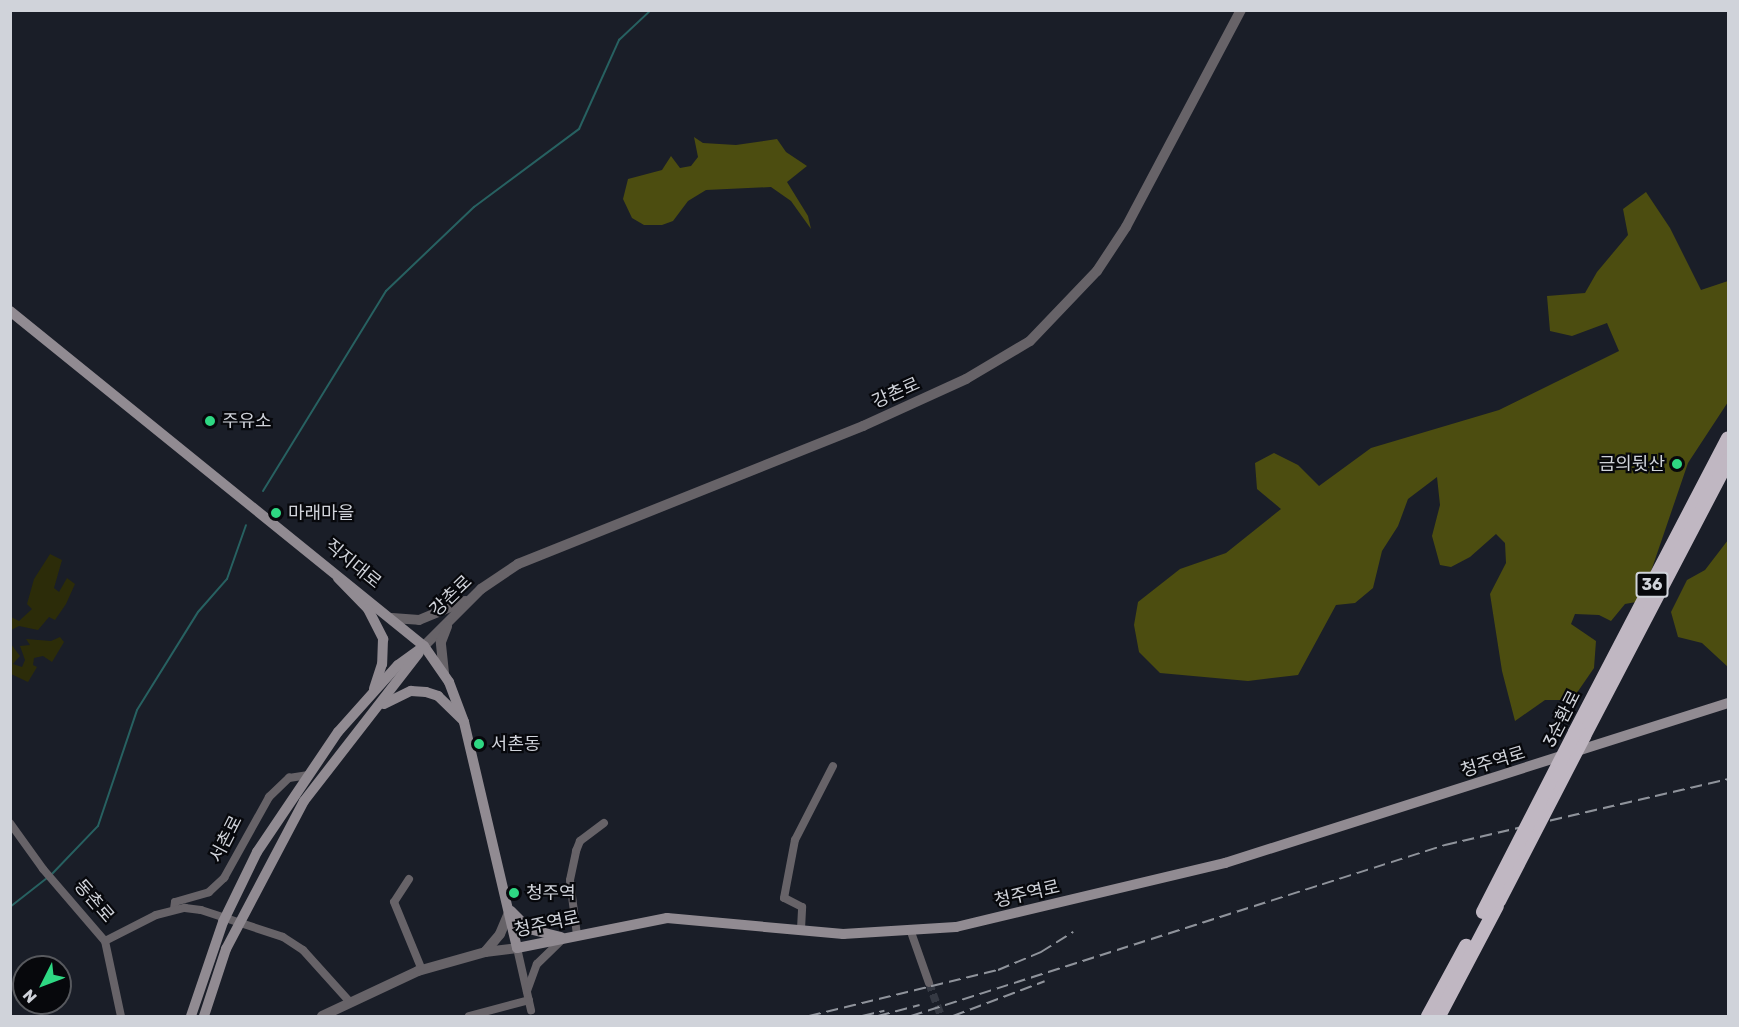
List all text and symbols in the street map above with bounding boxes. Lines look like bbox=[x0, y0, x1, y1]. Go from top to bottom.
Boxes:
street label: 강촌로 bbox=[869, 373, 923, 413]
place label: 주유소 bbox=[222, 410, 272, 432]
marker: 주유소 bbox=[203, 414, 217, 428]
place label: 금의뒷산 bbox=[1599, 453, 1665, 475]
marker: 금의뒷산 bbox=[1670, 457, 1684, 471]
place label: 마래마을 bbox=[288, 502, 354, 524]
marker: 마래마을 bbox=[269, 506, 283, 520]
street label: 직지대로 bbox=[320, 535, 386, 593]
street label: 강촌로 bbox=[426, 571, 476, 621]
road number: 36 bbox=[1636, 572, 1668, 598]
street label: 3순환로 bbox=[1539, 687, 1585, 751]
place label: 서촌동 bbox=[491, 733, 541, 755]
marker: 서촌동 bbox=[472, 737, 486, 751]
street label: 청주역로 bbox=[1458, 742, 1528, 782]
street label: 서촌로 bbox=[205, 812, 247, 866]
street label: 동촌로 bbox=[70, 875, 118, 927]
street label: 청주역로 bbox=[992, 876, 1062, 912]
place label: 청주역 bbox=[526, 882, 576, 904]
marker: 청주역 bbox=[507, 886, 521, 900]
street label: 청주역로 bbox=[512, 907, 582, 941]
north arrow bbox=[12, 955, 72, 1015]
text: N bbox=[19, 985, 41, 1007]

